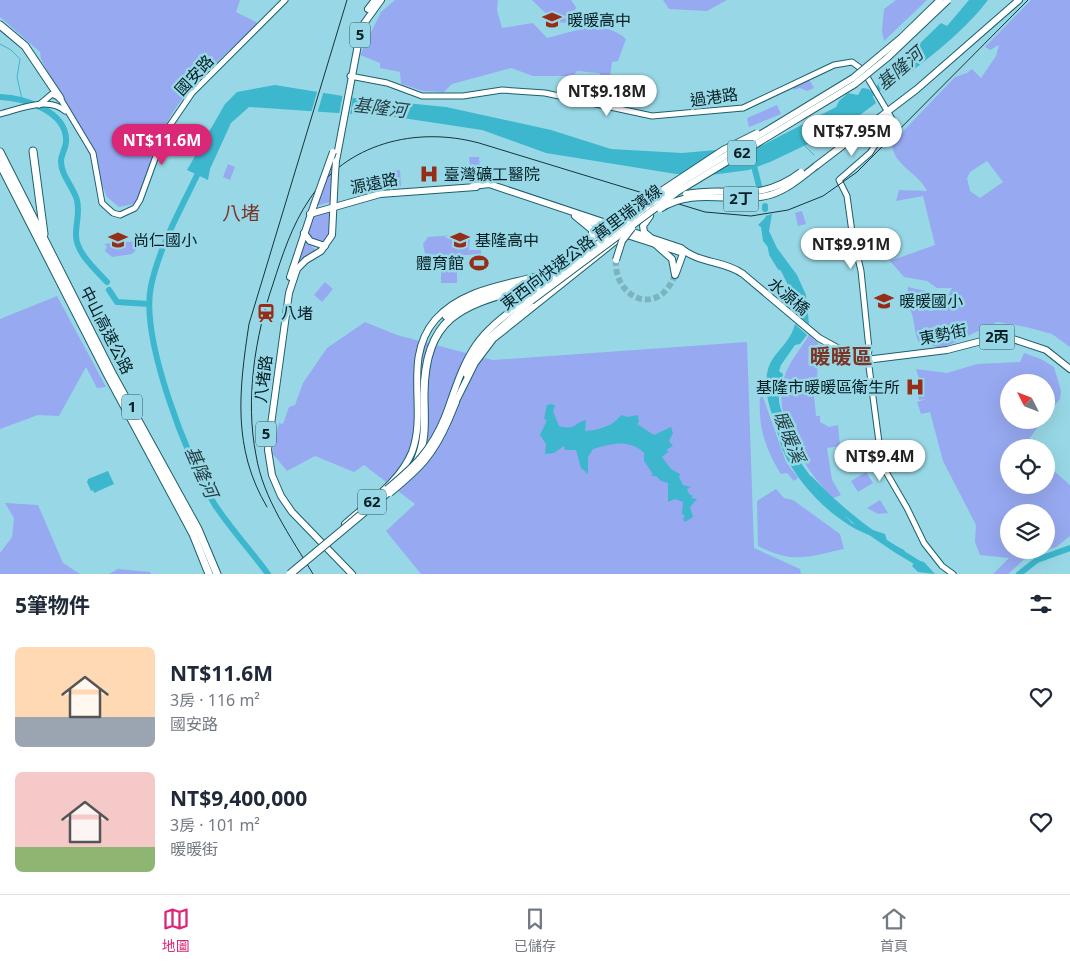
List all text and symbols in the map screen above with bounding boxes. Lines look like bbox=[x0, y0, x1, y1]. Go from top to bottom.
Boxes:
school or university icon: 暖暖高中 bbox=[541, 9, 563, 31]
place label: 暖暖高中 bbox=[567, 9, 631, 31]
road number: 5 bbox=[350, 22, 370, 48]
water label: 基隆河 bbox=[871, 40, 930, 95]
street label: 國安路 bbox=[170, 50, 218, 100]
pin: NT$9.18M bbox=[555, 74, 659, 117]
text: NT$9.18M bbox=[568, 80, 646, 102]
street label: 過港路 bbox=[689, 83, 739, 111]
water label: 基隆河 bbox=[352, 92, 411, 123]
pin: NT$7.95M bbox=[800, 114, 904, 157]
text: NT$7.95M bbox=[813, 120, 891, 142]
pin: NT$11.6M bbox=[110, 124, 214, 166]
text: NT$11.6M bbox=[123, 129, 201, 151]
road number: 62 bbox=[728, 140, 756, 166]
hospital icon: 臺灣礦工醫院 bbox=[418, 163, 440, 185]
place label: 臺灣礦工醫院 bbox=[444, 163, 540, 185]
street label: 源遠路 bbox=[348, 168, 400, 198]
street label: 東西向快速公路 萬里瑞濱線 bbox=[496, 179, 666, 315]
road number: 2丁 bbox=[724, 186, 758, 212]
district label: 八堵 bbox=[222, 200, 260, 226]
pin: NT$9.91M bbox=[799, 228, 903, 270]
school or university icon: 尚仁國小 bbox=[107, 229, 129, 251]
place label: 尚仁國小 bbox=[133, 229, 197, 251]
school or university icon: 基隆高中 bbox=[449, 229, 471, 251]
place label: 基隆高中 bbox=[475, 229, 539, 251]
text: NT$9.91M bbox=[812, 233, 890, 255]
place label: 體育館 bbox=[416, 252, 464, 274]
sports icon: 體育館 bbox=[468, 252, 490, 274]
street label: 水源橋 bbox=[764, 272, 814, 320]
street label: 中山高速公路 bbox=[75, 282, 139, 378]
school or university icon: 暖暖國小 bbox=[873, 290, 895, 312]
place label: 暖暖國小 bbox=[899, 290, 963, 312]
station icon: 八堵 bbox=[255, 302, 277, 324]
place label: 八堵 bbox=[281, 302, 313, 324]
street label: 東勢街 bbox=[917, 319, 969, 349]
road number: 2丙 bbox=[980, 324, 1014, 350]
district label: 暖暖區 bbox=[810, 342, 873, 370]
street label: 八堵路 bbox=[249, 354, 277, 404]
north arrow bbox=[1000, 374, 1055, 429]
map controls bbox=[1000, 374, 1055, 559]
place label: 基隆市暖暖區衛生所 bbox=[756, 376, 900, 398]
hospital icon: 基隆市暖暖區衛生所 bbox=[904, 376, 926, 398]
road number: 1 bbox=[122, 394, 142, 420]
water label: 暖暖溪 bbox=[769, 407, 812, 469]
road number: 5 bbox=[256, 422, 276, 446]
button: locate bbox=[1000, 439, 1055, 494]
pin: NT$9.4M bbox=[834, 440, 926, 482]
water label: 基隆河 bbox=[180, 442, 225, 504]
text: NT$9.4M bbox=[845, 445, 915, 467]
road number: 62 bbox=[358, 490, 386, 514]
button: layers bbox=[1000, 504, 1055, 559]
icon: filters bbox=[1027, 590, 1055, 618]
text: 5筆物件 bbox=[15, 591, 90, 619]
text: NT$11.6M bbox=[170, 659, 273, 687]
icon: home bbox=[55, 667, 115, 727]
icon: heart bbox=[1027, 683, 1055, 711]
text: 3房 · 116 m² bbox=[170, 689, 260, 711]
text: 國安路 bbox=[170, 713, 218, 735]
text: NT$9,400,000 bbox=[170, 784, 307, 812]
icon: home bbox=[55, 792, 115, 852]
icon: heart bbox=[1027, 808, 1055, 836]
text: 3房 · 101 m² bbox=[170, 814, 260, 836]
text: 暖暖街 bbox=[170, 838, 218, 860]
tab: 地圖 bbox=[162, 905, 190, 955]
tab: 已儲存 bbox=[514, 905, 556, 955]
tab: 首頁 bbox=[880, 905, 908, 955]

